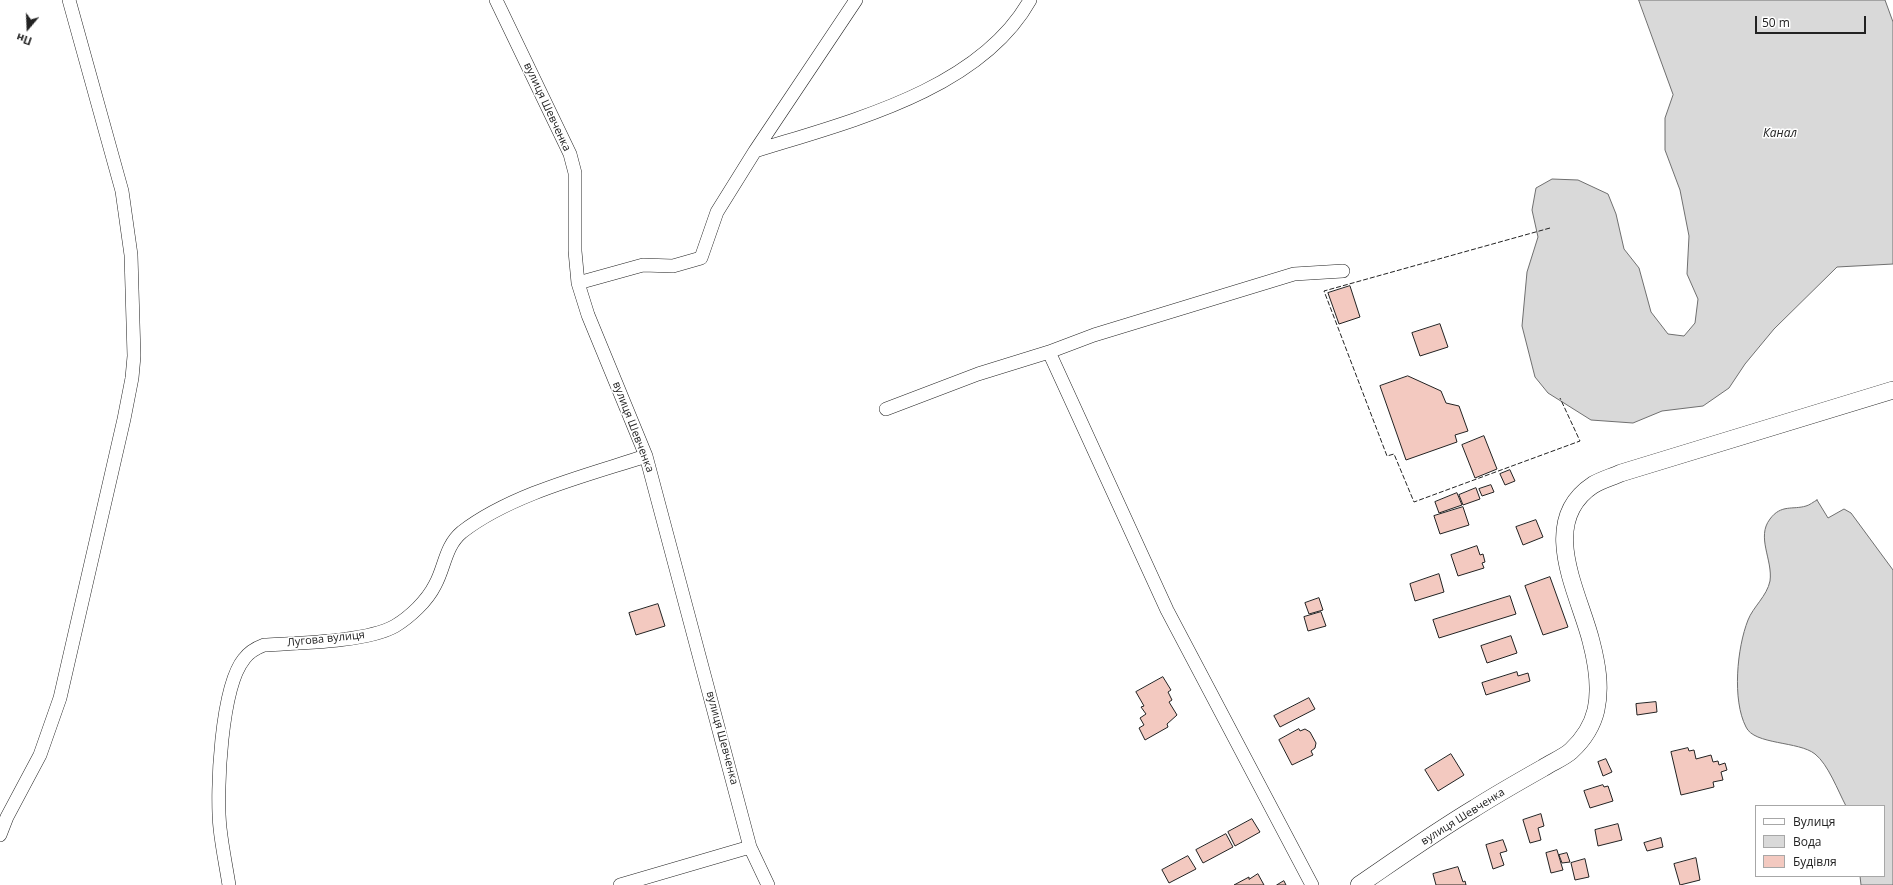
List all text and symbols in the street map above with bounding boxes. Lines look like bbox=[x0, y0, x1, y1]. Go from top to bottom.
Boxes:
north arrow bbox=[8, 8, 48, 48]
scale bar bbox=[1757, 8, 1868, 34]
text: 50 m bbox=[1762, 14, 1790, 31]
text: Пн bbox=[14, 30, 34, 49]
street label: вулиця Шевченка bbox=[521, 61, 573, 153]
water label: Канал bbox=[1763, 127, 1797, 141]
street label: вулиця Шевченка bbox=[610, 380, 656, 474]
street label: Лугова вулиця bbox=[287, 628, 365, 650]
street label: вулиця Шевченка bbox=[703, 690, 741, 786]
street label: вулиця Шевченка bbox=[1419, 786, 1507, 848]
legend bbox=[1755, 805, 1885, 877]
text: Вулиця bbox=[1793, 813, 1835, 830]
text: Вода bbox=[1793, 833, 1822, 850]
text: Будівля bbox=[1793, 853, 1837, 870]

